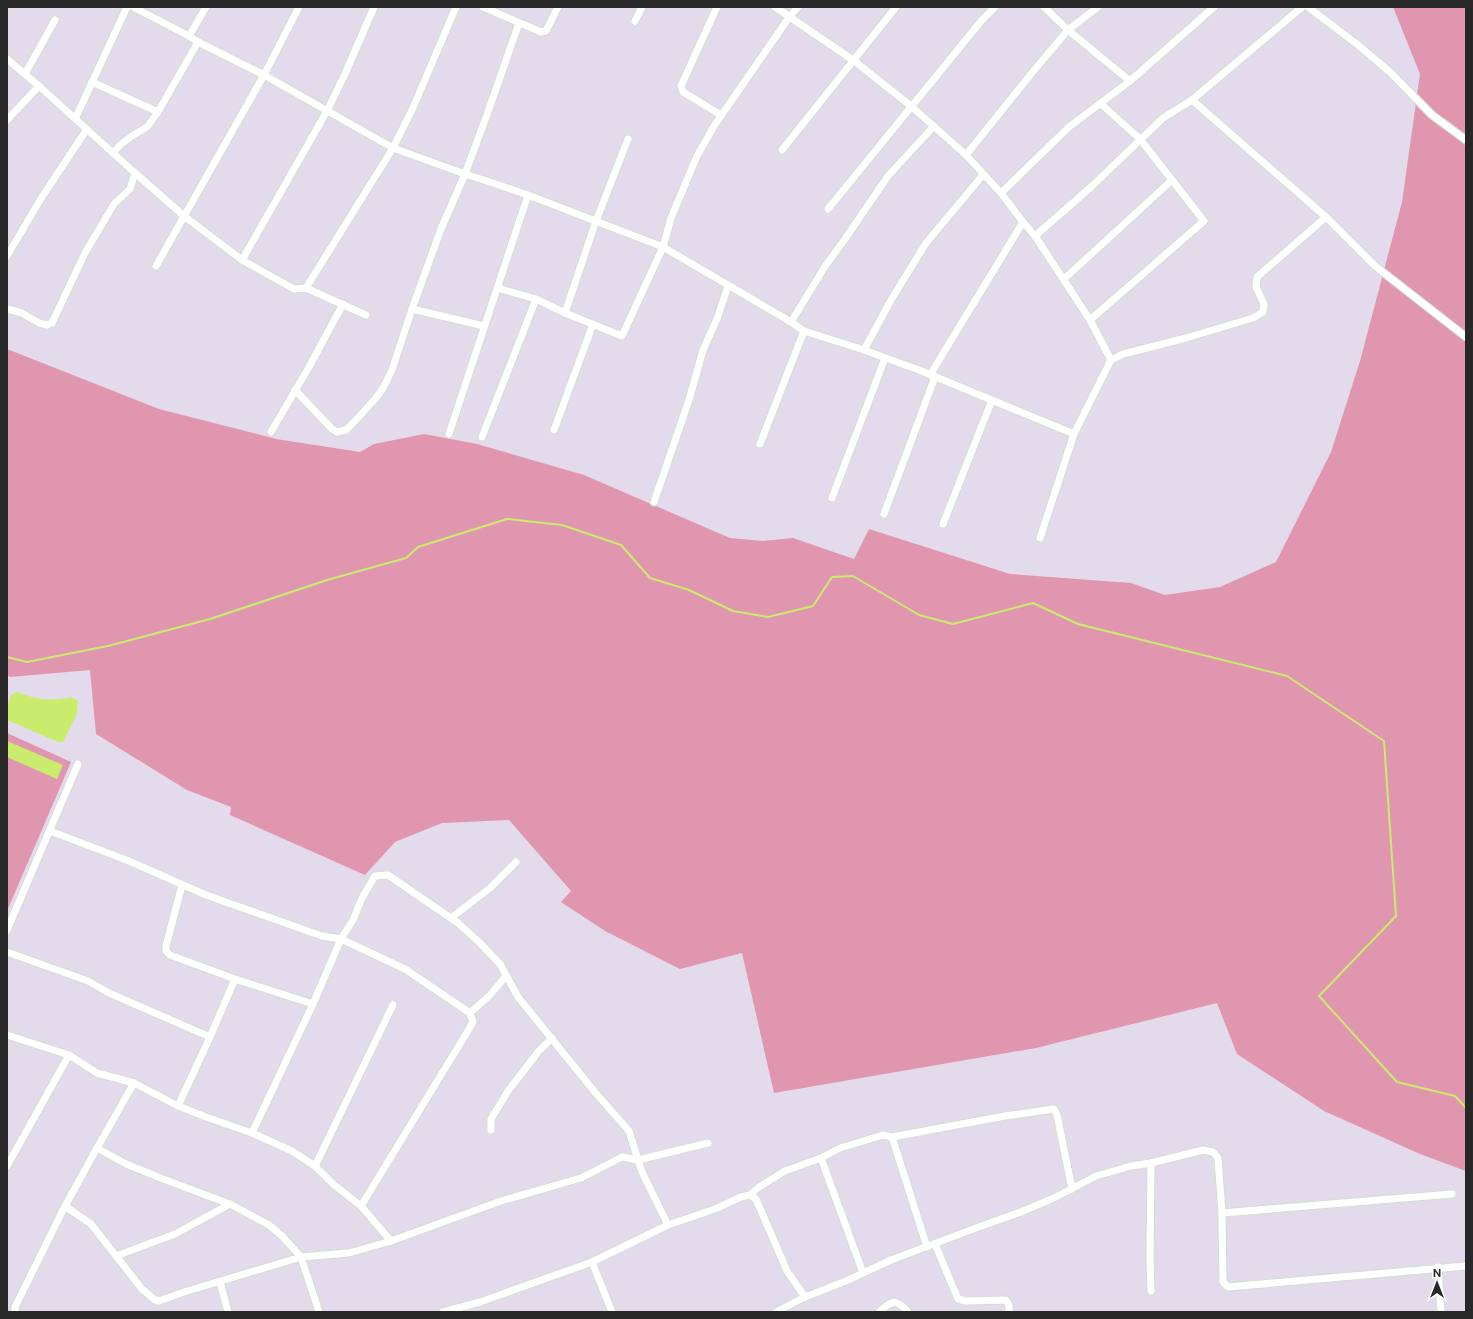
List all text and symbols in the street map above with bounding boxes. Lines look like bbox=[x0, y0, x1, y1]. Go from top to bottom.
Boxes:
north arrow bbox=[1417, 1263, 1457, 1303]
text: N bbox=[1433, 1267, 1441, 1279]

